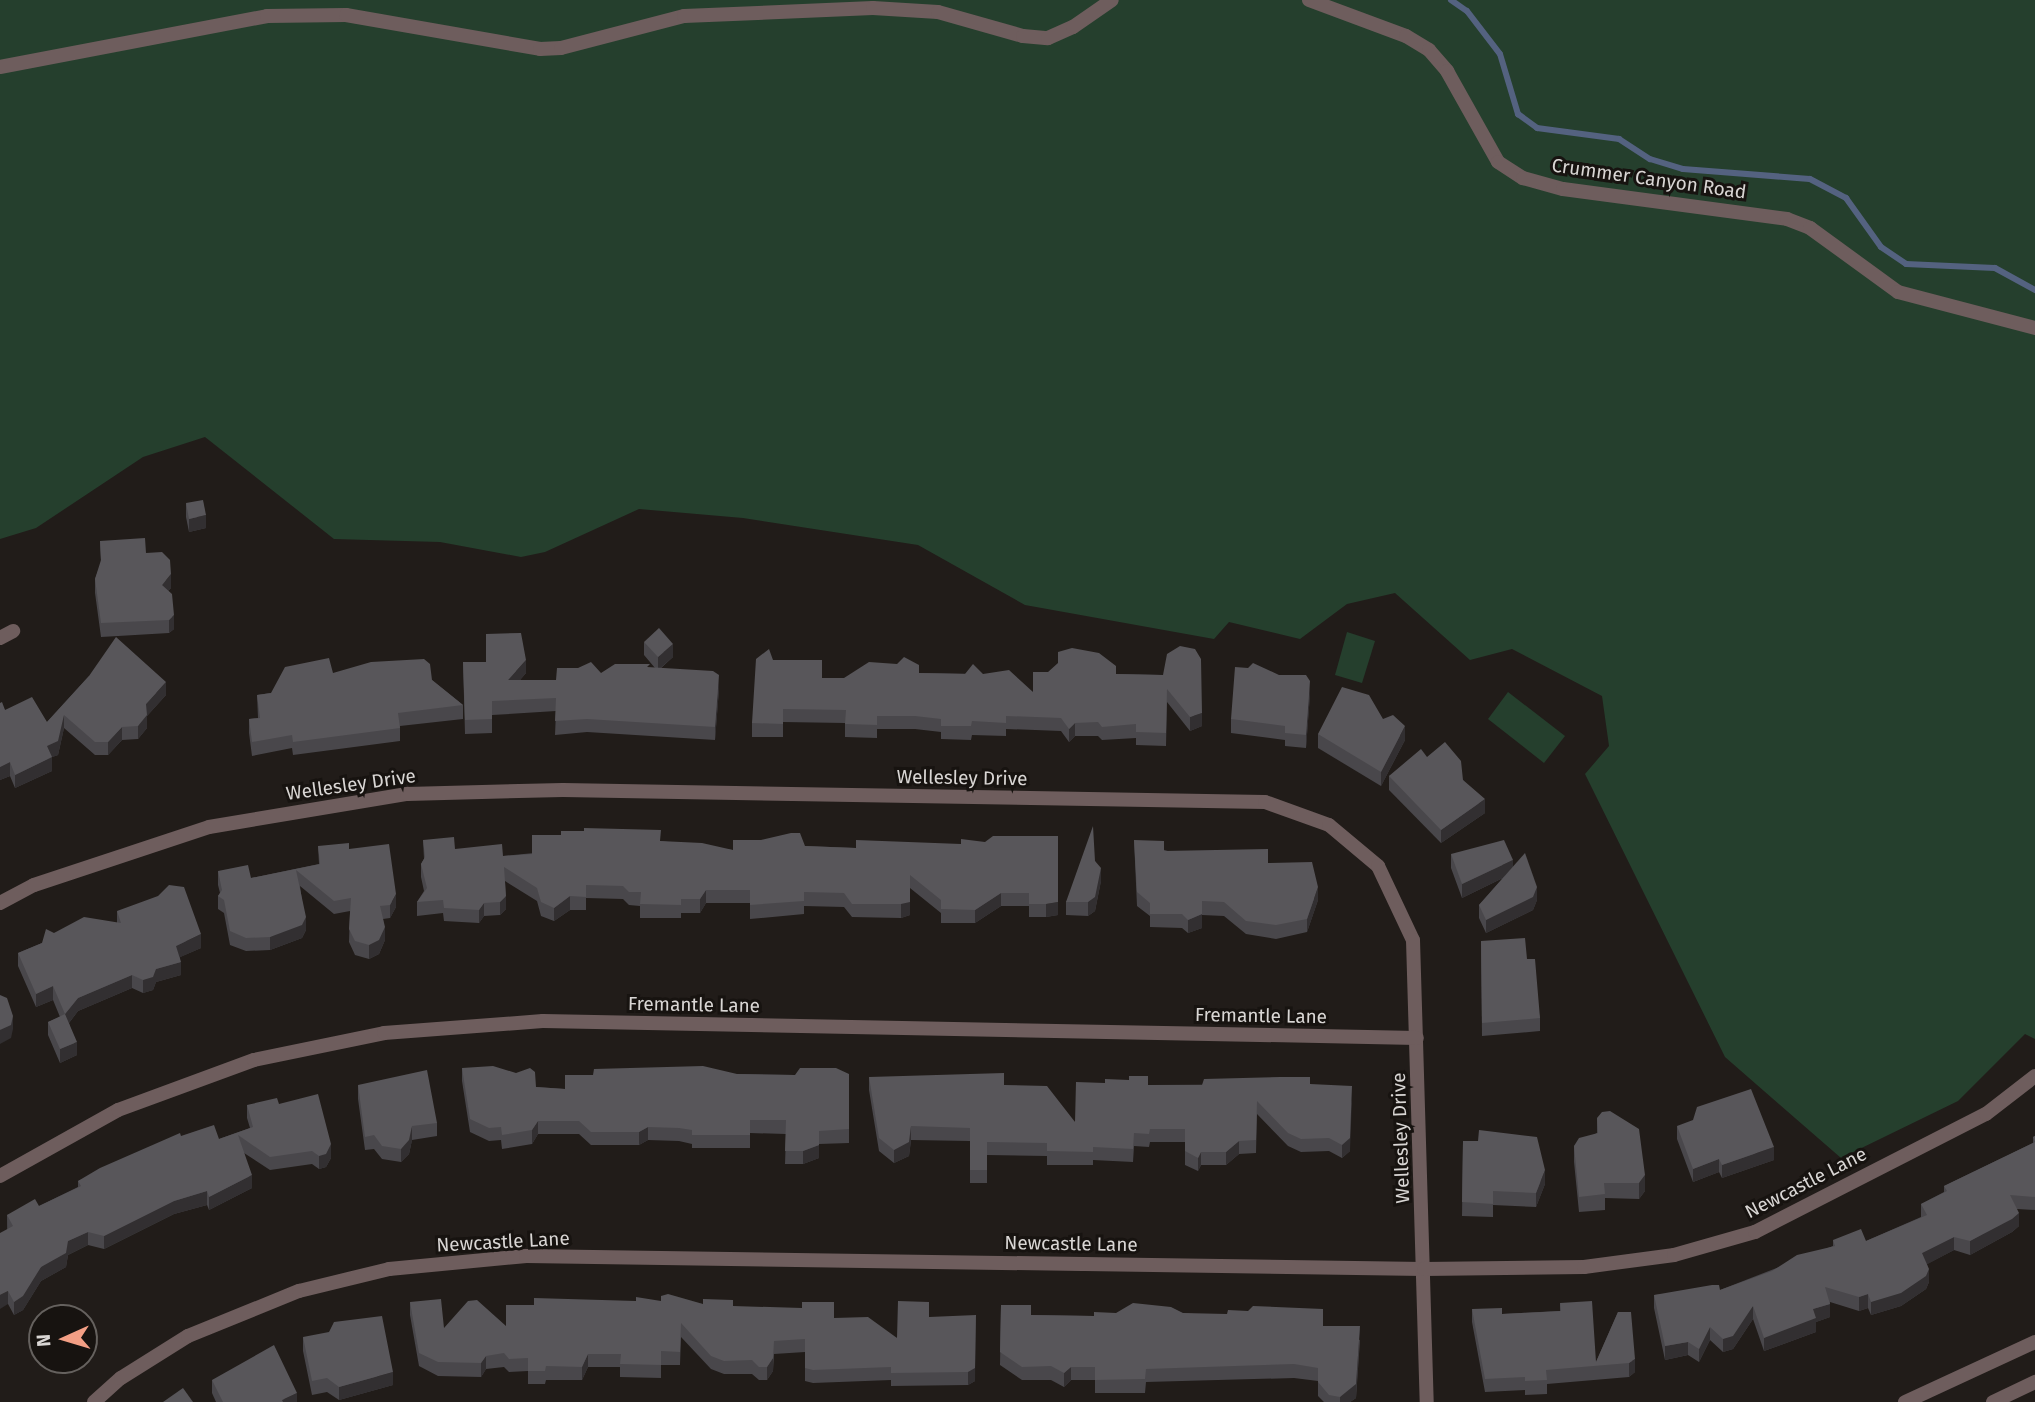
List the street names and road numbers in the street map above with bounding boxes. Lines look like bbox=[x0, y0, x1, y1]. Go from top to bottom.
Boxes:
street label: Crummer Canyon Road bbox=[1550, 154, 1748, 204]
street label: Wellesley Drive bbox=[285, 765, 417, 805]
street label: Wellesley Drive bbox=[896, 765, 1028, 791]
street label: Fremantle Lane bbox=[628, 992, 760, 1018]
street label: Fremantle Lane bbox=[1195, 1003, 1327, 1029]
street label: Wellesley Drive bbox=[1387, 1072, 1415, 1204]
street label: Newcastle Lane bbox=[1741, 1143, 1871, 1223]
street label: Newcastle Lane bbox=[436, 1227, 570, 1257]
street label: Newcastle Lane bbox=[1004, 1231, 1138, 1257]

